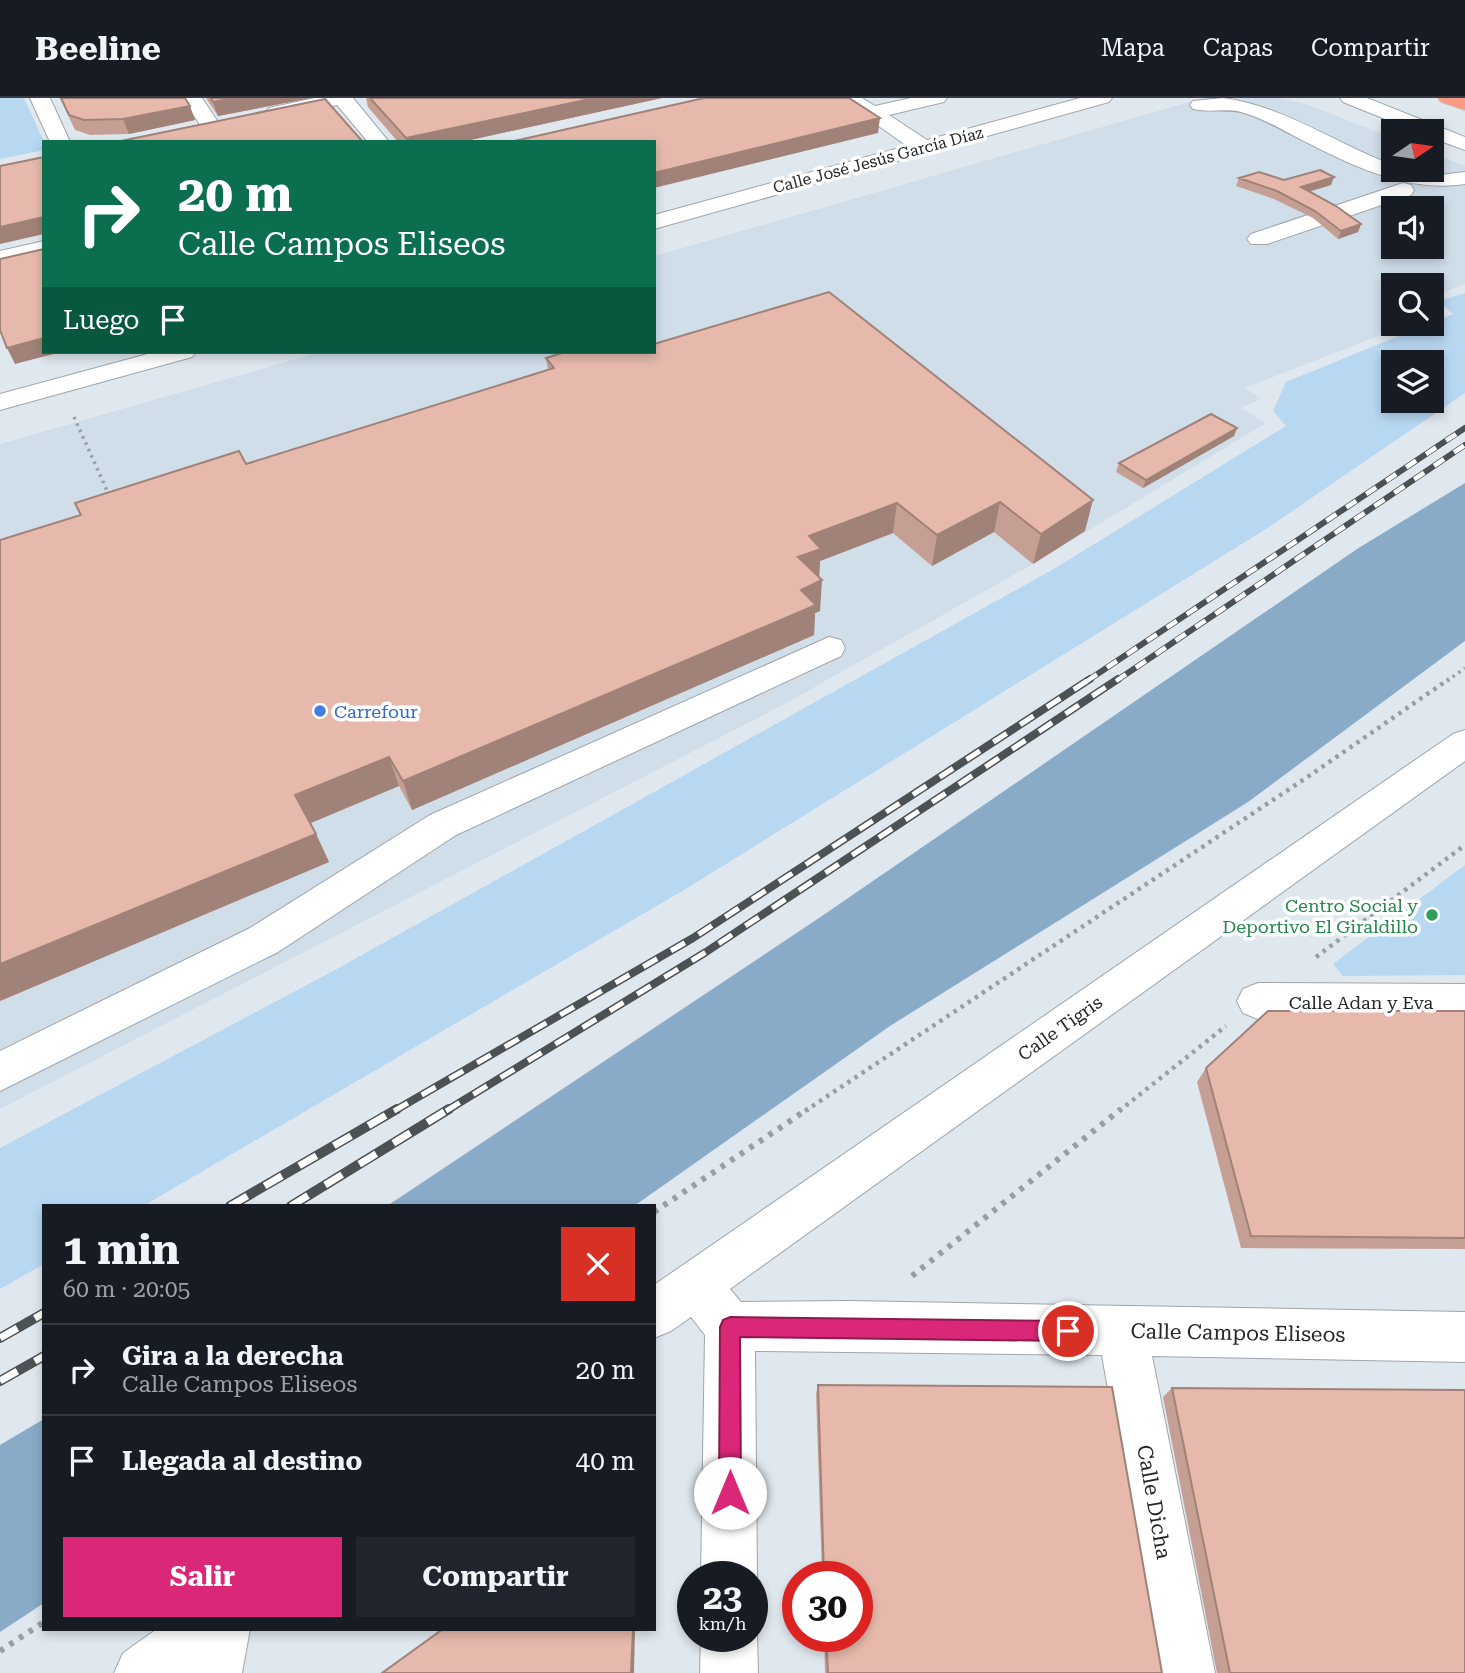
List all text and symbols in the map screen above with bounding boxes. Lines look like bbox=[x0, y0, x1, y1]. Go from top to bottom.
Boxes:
text: Beeline bbox=[35, 29, 161, 68]
text: Mapa bbox=[1101, 34, 1165, 62]
text: Capas bbox=[1203, 34, 1273, 62]
text: Compartir bbox=[1311, 34, 1430, 62]
north arrow bbox=[1381, 119, 1444, 182]
map controls bbox=[1381, 119, 1444, 413]
street label: Calle José Jesús García Díaz bbox=[771, 123, 986, 197]
text: 20 m bbox=[178, 166, 293, 223]
icon: right bbox=[63, 168, 154, 259]
button: sound bbox=[1381, 196, 1444, 259]
text: Calle Campos Eliseos bbox=[178, 225, 505, 263]
button: search bbox=[1381, 273, 1444, 336]
icon: arrive bbox=[154, 301, 192, 339]
text: Luego bbox=[63, 305, 140, 335]
button: layers bbox=[1381, 350, 1444, 413]
place label: Carrefour bbox=[334, 701, 418, 722]
marker: Carrefour bbox=[312, 703, 328, 719]
place label: Centro Social y Deportivo El Giraldillo bbox=[1222, 895, 1418, 937]
marker: Centro Social y Deportivo El Giraldillo bbox=[1424, 907, 1440, 923]
street label: Calle Tigris bbox=[1014, 991, 1106, 1065]
street label: Calle Adan y Eva bbox=[1289, 992, 1434, 1013]
text: 1 min bbox=[63, 1225, 180, 1274]
button: close bbox=[561, 1227, 635, 1301]
text: 60 m · 20:05 bbox=[63, 1276, 190, 1303]
pin bbox=[1038, 1301, 1098, 1361]
icon: arrive bbox=[1049, 1312, 1087, 1350]
street label: Calle Campos Eliseos bbox=[1130, 1319, 1346, 1347]
text: Gira a la derecha bbox=[122, 1341, 343, 1371]
icon: right bbox=[63, 1351, 101, 1389]
text: 20 m bbox=[576, 1355, 635, 1385]
text: Calle Campos Eliseos bbox=[122, 1371, 357, 1398]
icon: arrive bbox=[63, 1442, 101, 1480]
street label: Calle Dicha bbox=[1132, 1443, 1176, 1562]
text: Llegada al destino bbox=[122, 1446, 362, 1476]
text: 40 m bbox=[576, 1446, 635, 1476]
position arrow bbox=[693, 1456, 767, 1530]
button: Salir bbox=[63, 1537, 342, 1617]
button: Compartir bbox=[356, 1537, 635, 1617]
speed limit sign: 30 bbox=[782, 1561, 873, 1652]
text: 23 bbox=[703, 1577, 742, 1618]
text: km/h bbox=[698, 1613, 747, 1634]

